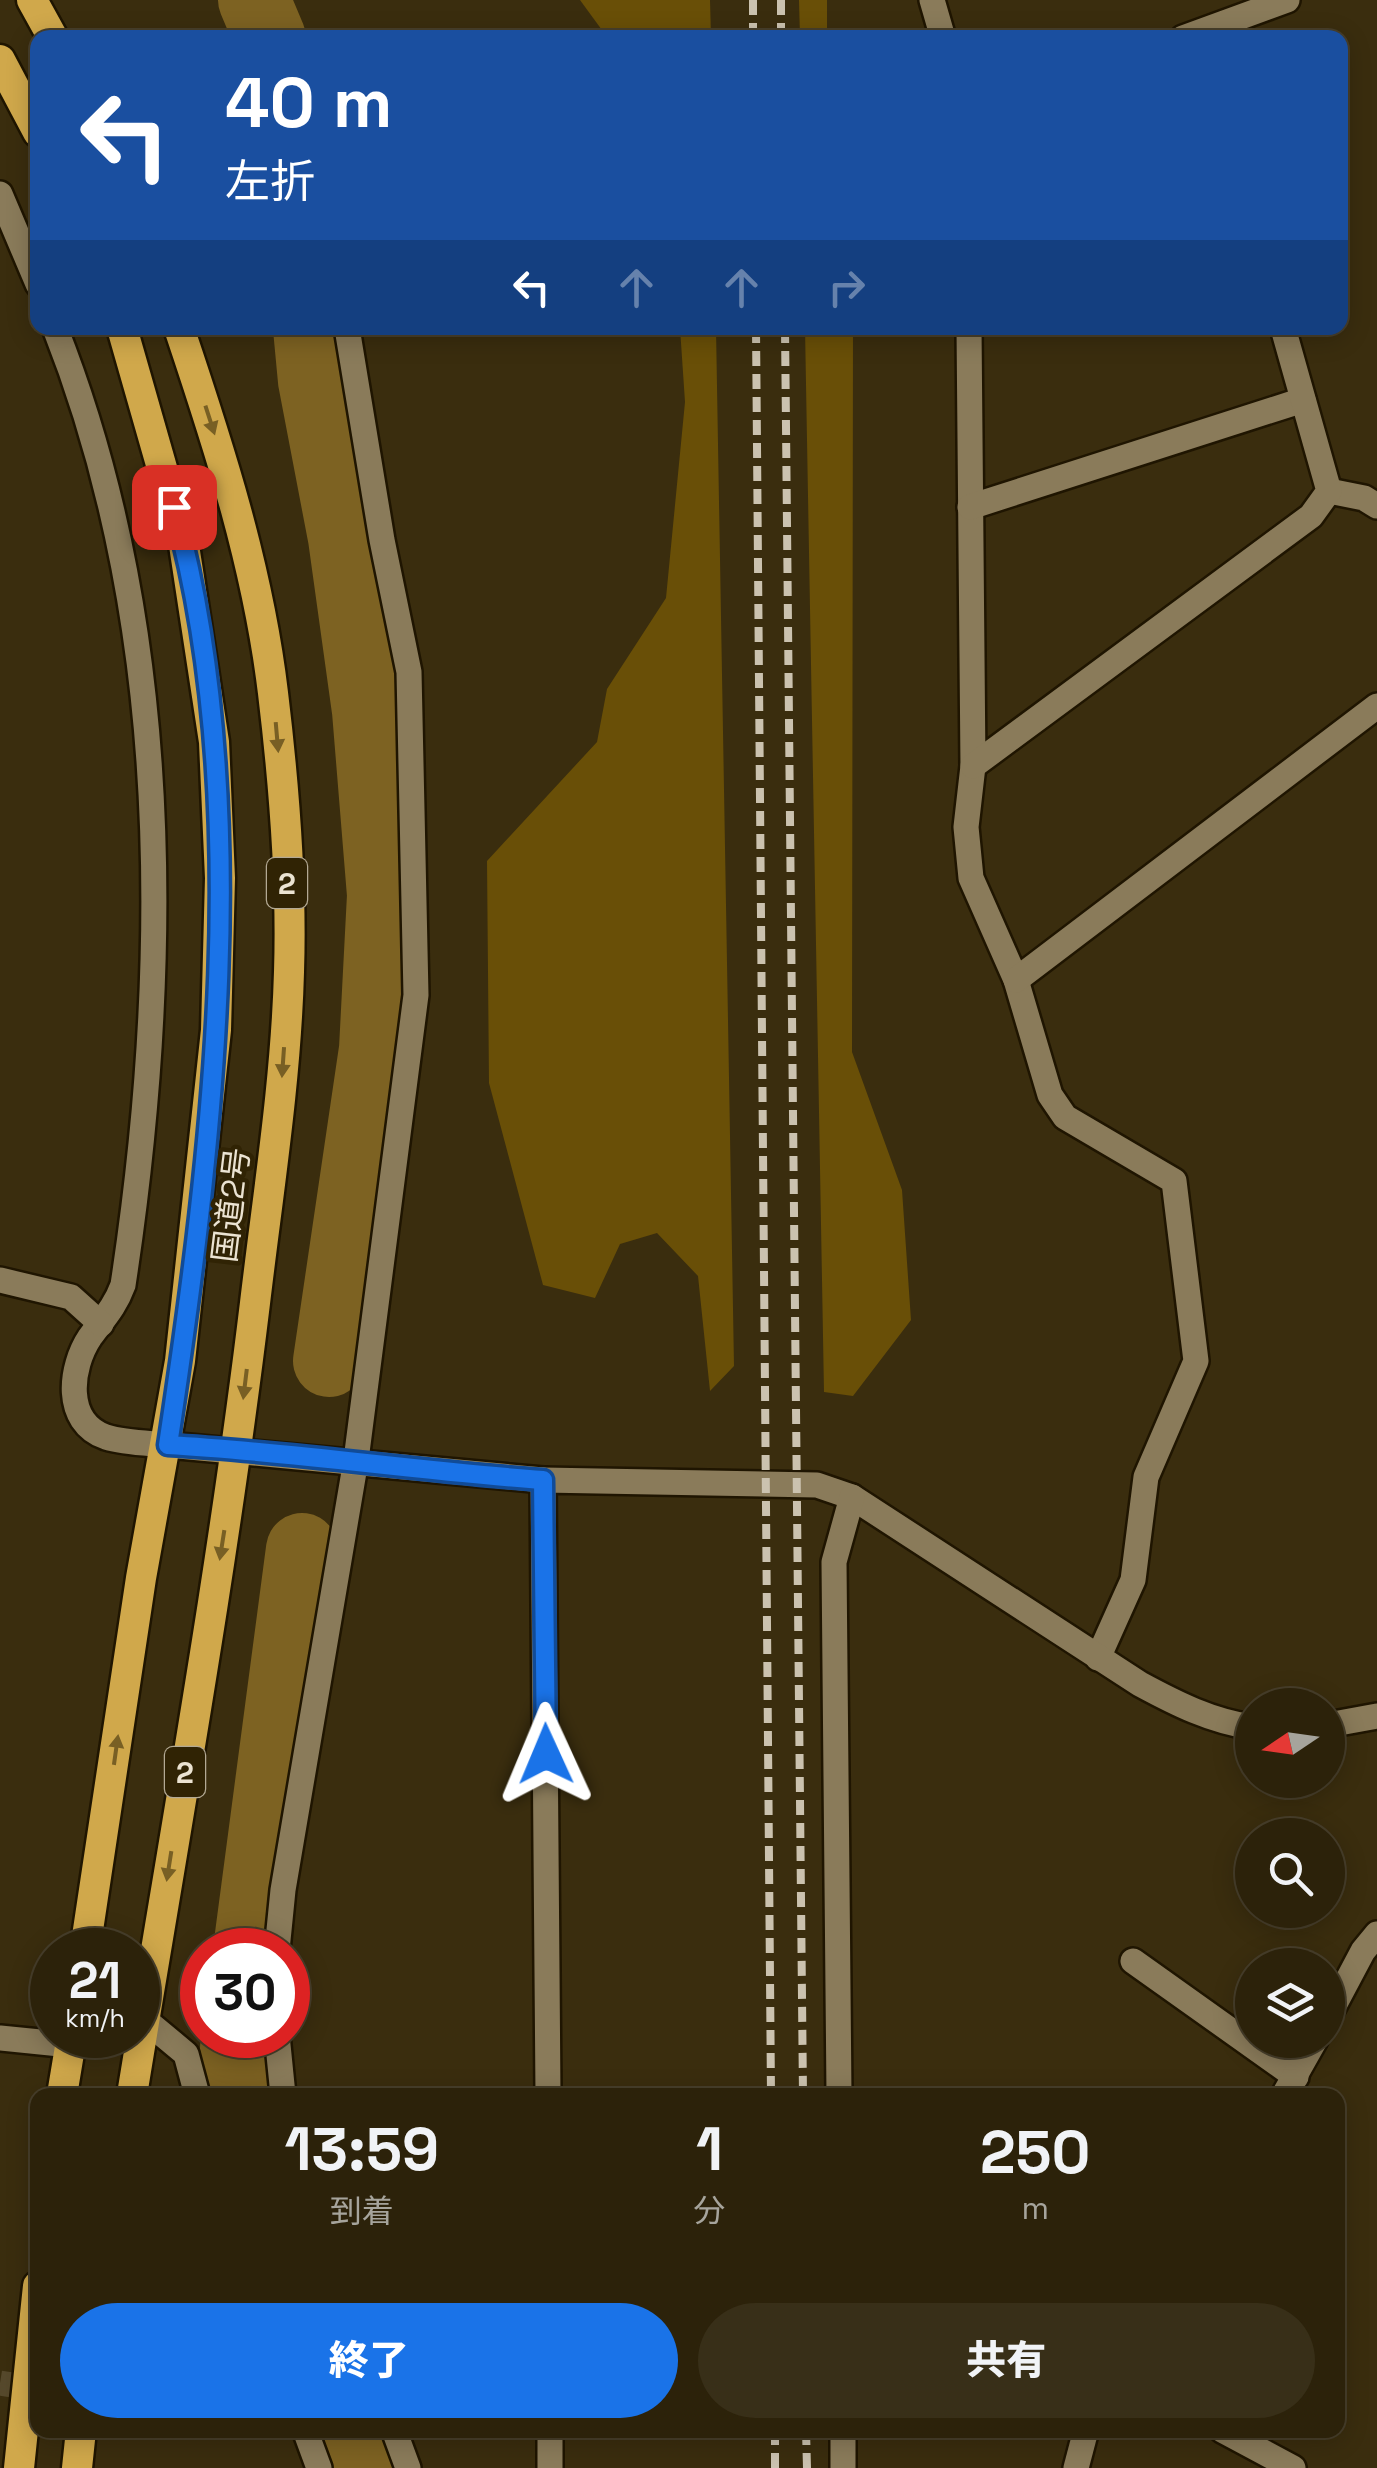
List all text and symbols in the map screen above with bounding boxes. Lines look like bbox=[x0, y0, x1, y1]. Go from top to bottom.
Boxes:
text: 40 m bbox=[225, 58, 392, 147]
icon: left bbox=[60, 70, 190, 200]
text: 左折 bbox=[225, 153, 315, 210]
icon: left bbox=[504, 260, 559, 315]
icon: ahead bbox=[609, 260, 664, 315]
icon: ahead bbox=[714, 260, 769, 315]
icon: right bbox=[819, 260, 874, 315]
one-way arrow bbox=[204, 405, 219, 435]
pin bbox=[132, 465, 217, 550]
icon: arrive bbox=[147, 480, 202, 535]
one-way arrow bbox=[269, 722, 285, 754]
road number: 2 bbox=[267, 858, 307, 908]
one-way arrow bbox=[274, 1046, 290, 1078]
street label: 国道2号 bbox=[204, 1145, 258, 1265]
one-way arrow bbox=[237, 1369, 253, 1401]
one-way arrow bbox=[214, 1530, 229, 1562]
north arrow bbox=[1235, 1688, 1345, 1798]
map controls bbox=[1235, 1688, 1345, 2058]
position arrow bbox=[494, 1702, 598, 1806]
one-way arrow bbox=[108, 1733, 124, 1765]
road number: 2 bbox=[165, 1747, 205, 1797]
button: search bbox=[1235, 1818, 1345, 1928]
one-way arrow bbox=[161, 1851, 177, 1882]
speed limit sign: 30 bbox=[180, 1928, 310, 2058]
button: layers bbox=[1235, 1948, 1345, 2058]
text: 21 bbox=[69, 1949, 121, 2013]
text: km/h bbox=[65, 2002, 125, 2034]
text: 13:59 bbox=[284, 2111, 439, 2188]
text: 1 bbox=[696, 2111, 723, 2188]
text: 250 bbox=[980, 2114, 1091, 2191]
text: m bbox=[1021, 2188, 1049, 2228]
text: 到着 bbox=[330, 2191, 394, 2231]
text: 分 bbox=[694, 2191, 726, 2231]
button: 終了 bbox=[60, 2303, 678, 2418]
button: 共有 bbox=[698, 2303, 1315, 2418]

